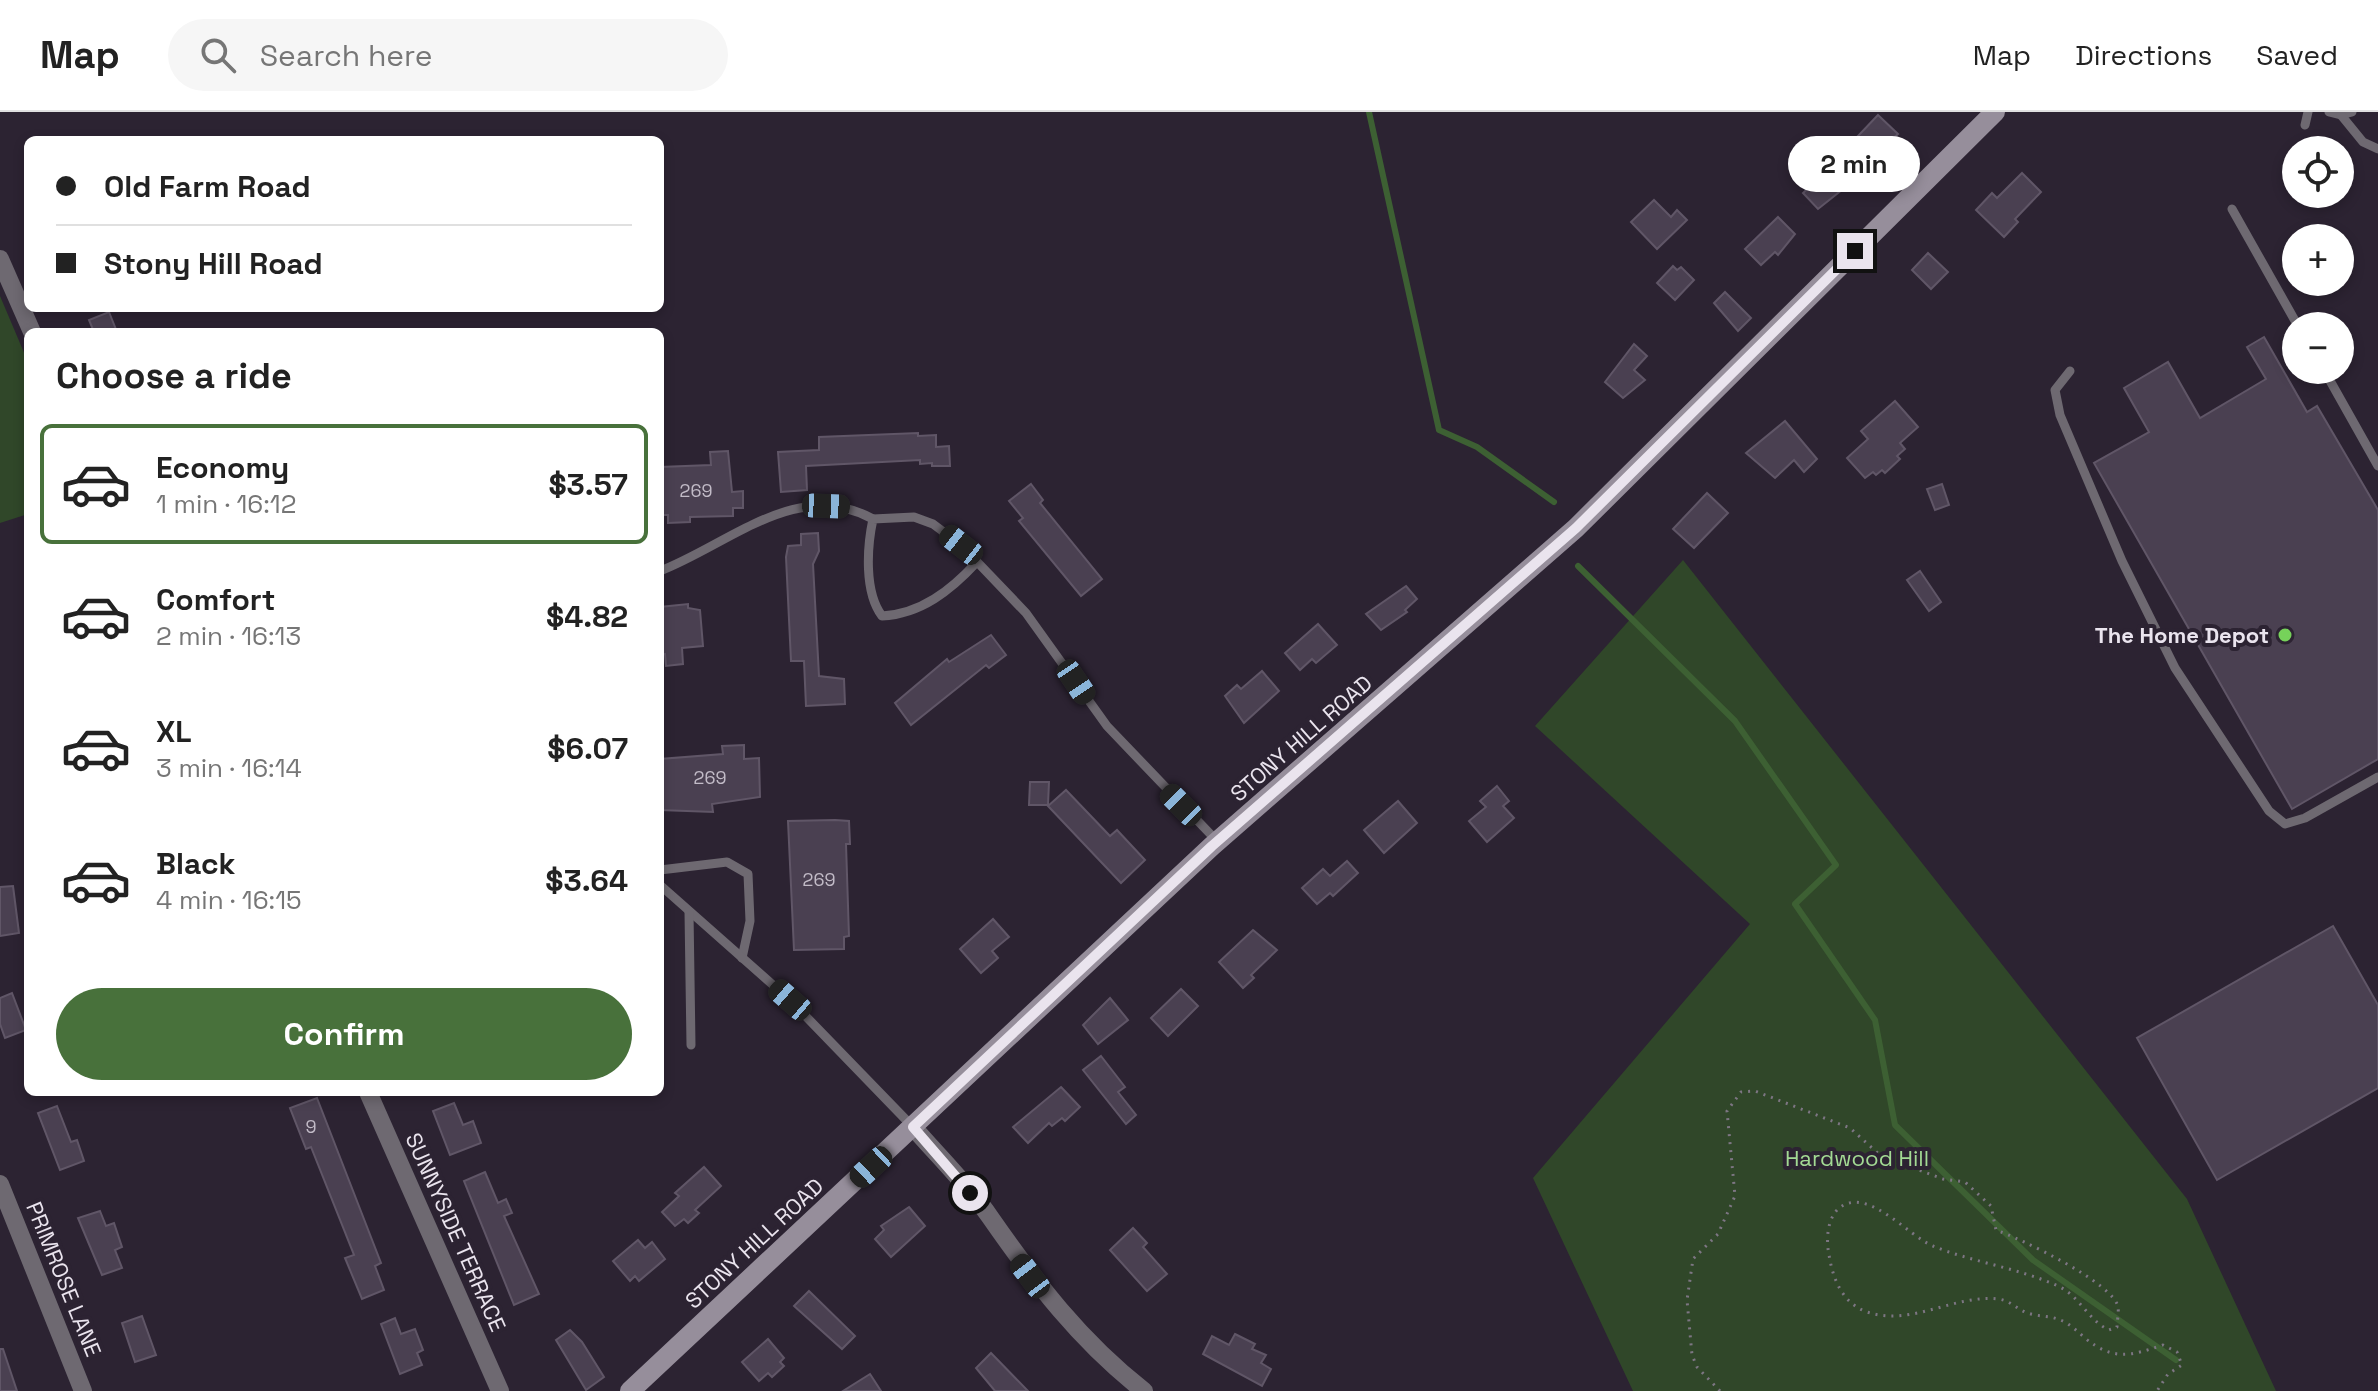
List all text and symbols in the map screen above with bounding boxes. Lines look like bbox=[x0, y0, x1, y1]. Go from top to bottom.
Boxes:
search box bbox=[168, 19, 728, 91]
text: Map bbox=[40, 31, 120, 79]
icon: search bbox=[196, 33, 240, 77]
text: Search here bbox=[260, 36, 433, 75]
text: Map bbox=[1973, 37, 2031, 73]
text: Directions bbox=[2075, 37, 2212, 73]
text: Saved bbox=[2256, 37, 2338, 73]
callout: 2 min bbox=[1789, 135, 1921, 191]
map controls bbox=[2282, 136, 2354, 384]
button: locate bbox=[2282, 136, 2354, 208]
text: 2 min bbox=[1820, 147, 1888, 181]
text: Old Farm Road bbox=[104, 167, 311, 206]
button: + bbox=[2282, 224, 2354, 296]
route end bbox=[1837, 233, 1873, 269]
text: Stony Hill Road bbox=[104, 244, 323, 283]
button: − bbox=[2282, 312, 2354, 384]
text: Choose a ride bbox=[56, 353, 292, 399]
icon: car bbox=[60, 448, 132, 520]
text: Economy bbox=[156, 448, 289, 487]
text: $3.57 bbox=[548, 465, 628, 504]
house number: 269 bbox=[680, 479, 712, 502]
text: 1 min · 16:12 bbox=[156, 487, 296, 521]
car bbox=[802, 493, 850, 519]
car bbox=[935, 521, 987, 569]
icon: car bbox=[60, 580, 132, 652]
text: Comfort bbox=[156, 580, 275, 619]
text: $4.82 bbox=[546, 597, 628, 636]
text: 2 min · 16:13 bbox=[156, 619, 301, 653]
place label: The Home Depot bbox=[2095, 621, 2269, 649]
marker: The Home Depot bbox=[2276, 626, 2294, 644]
car bbox=[1053, 655, 1099, 709]
street label: STONY HILL ROAD bbox=[1224, 669, 1378, 807]
icon: car bbox=[60, 712, 132, 784]
text: XL bbox=[156, 712, 192, 751]
text: $6.07 bbox=[547, 729, 628, 768]
text: 3 min · 16:14 bbox=[156, 751, 302, 785]
house number: 269 bbox=[694, 766, 726, 789]
car bbox=[1156, 780, 1206, 830]
icon: car bbox=[60, 844, 132, 916]
text: Black bbox=[156, 844, 235, 883]
text: $3.64 bbox=[545, 861, 628, 900]
house number: 269 bbox=[803, 868, 835, 891]
text: 4 min · 16:15 bbox=[156, 883, 302, 917]
car bbox=[764, 975, 816, 1025]
button: Confirm bbox=[56, 988, 632, 1080]
house number: 9 bbox=[305, 1115, 317, 1138]
street label: SUNNYSIDE TERRACE bbox=[400, 1128, 512, 1336]
car bbox=[845, 1142, 897, 1192]
park label: Hardwood Hill bbox=[1785, 1144, 1929, 1172]
street label: STONY HILL ROAD bbox=[679, 1172, 829, 1314]
route start bbox=[952, 1175, 988, 1211]
street label: PRIMROSE LANE bbox=[20, 1197, 108, 1361]
car bbox=[1006, 1250, 1054, 1302]

